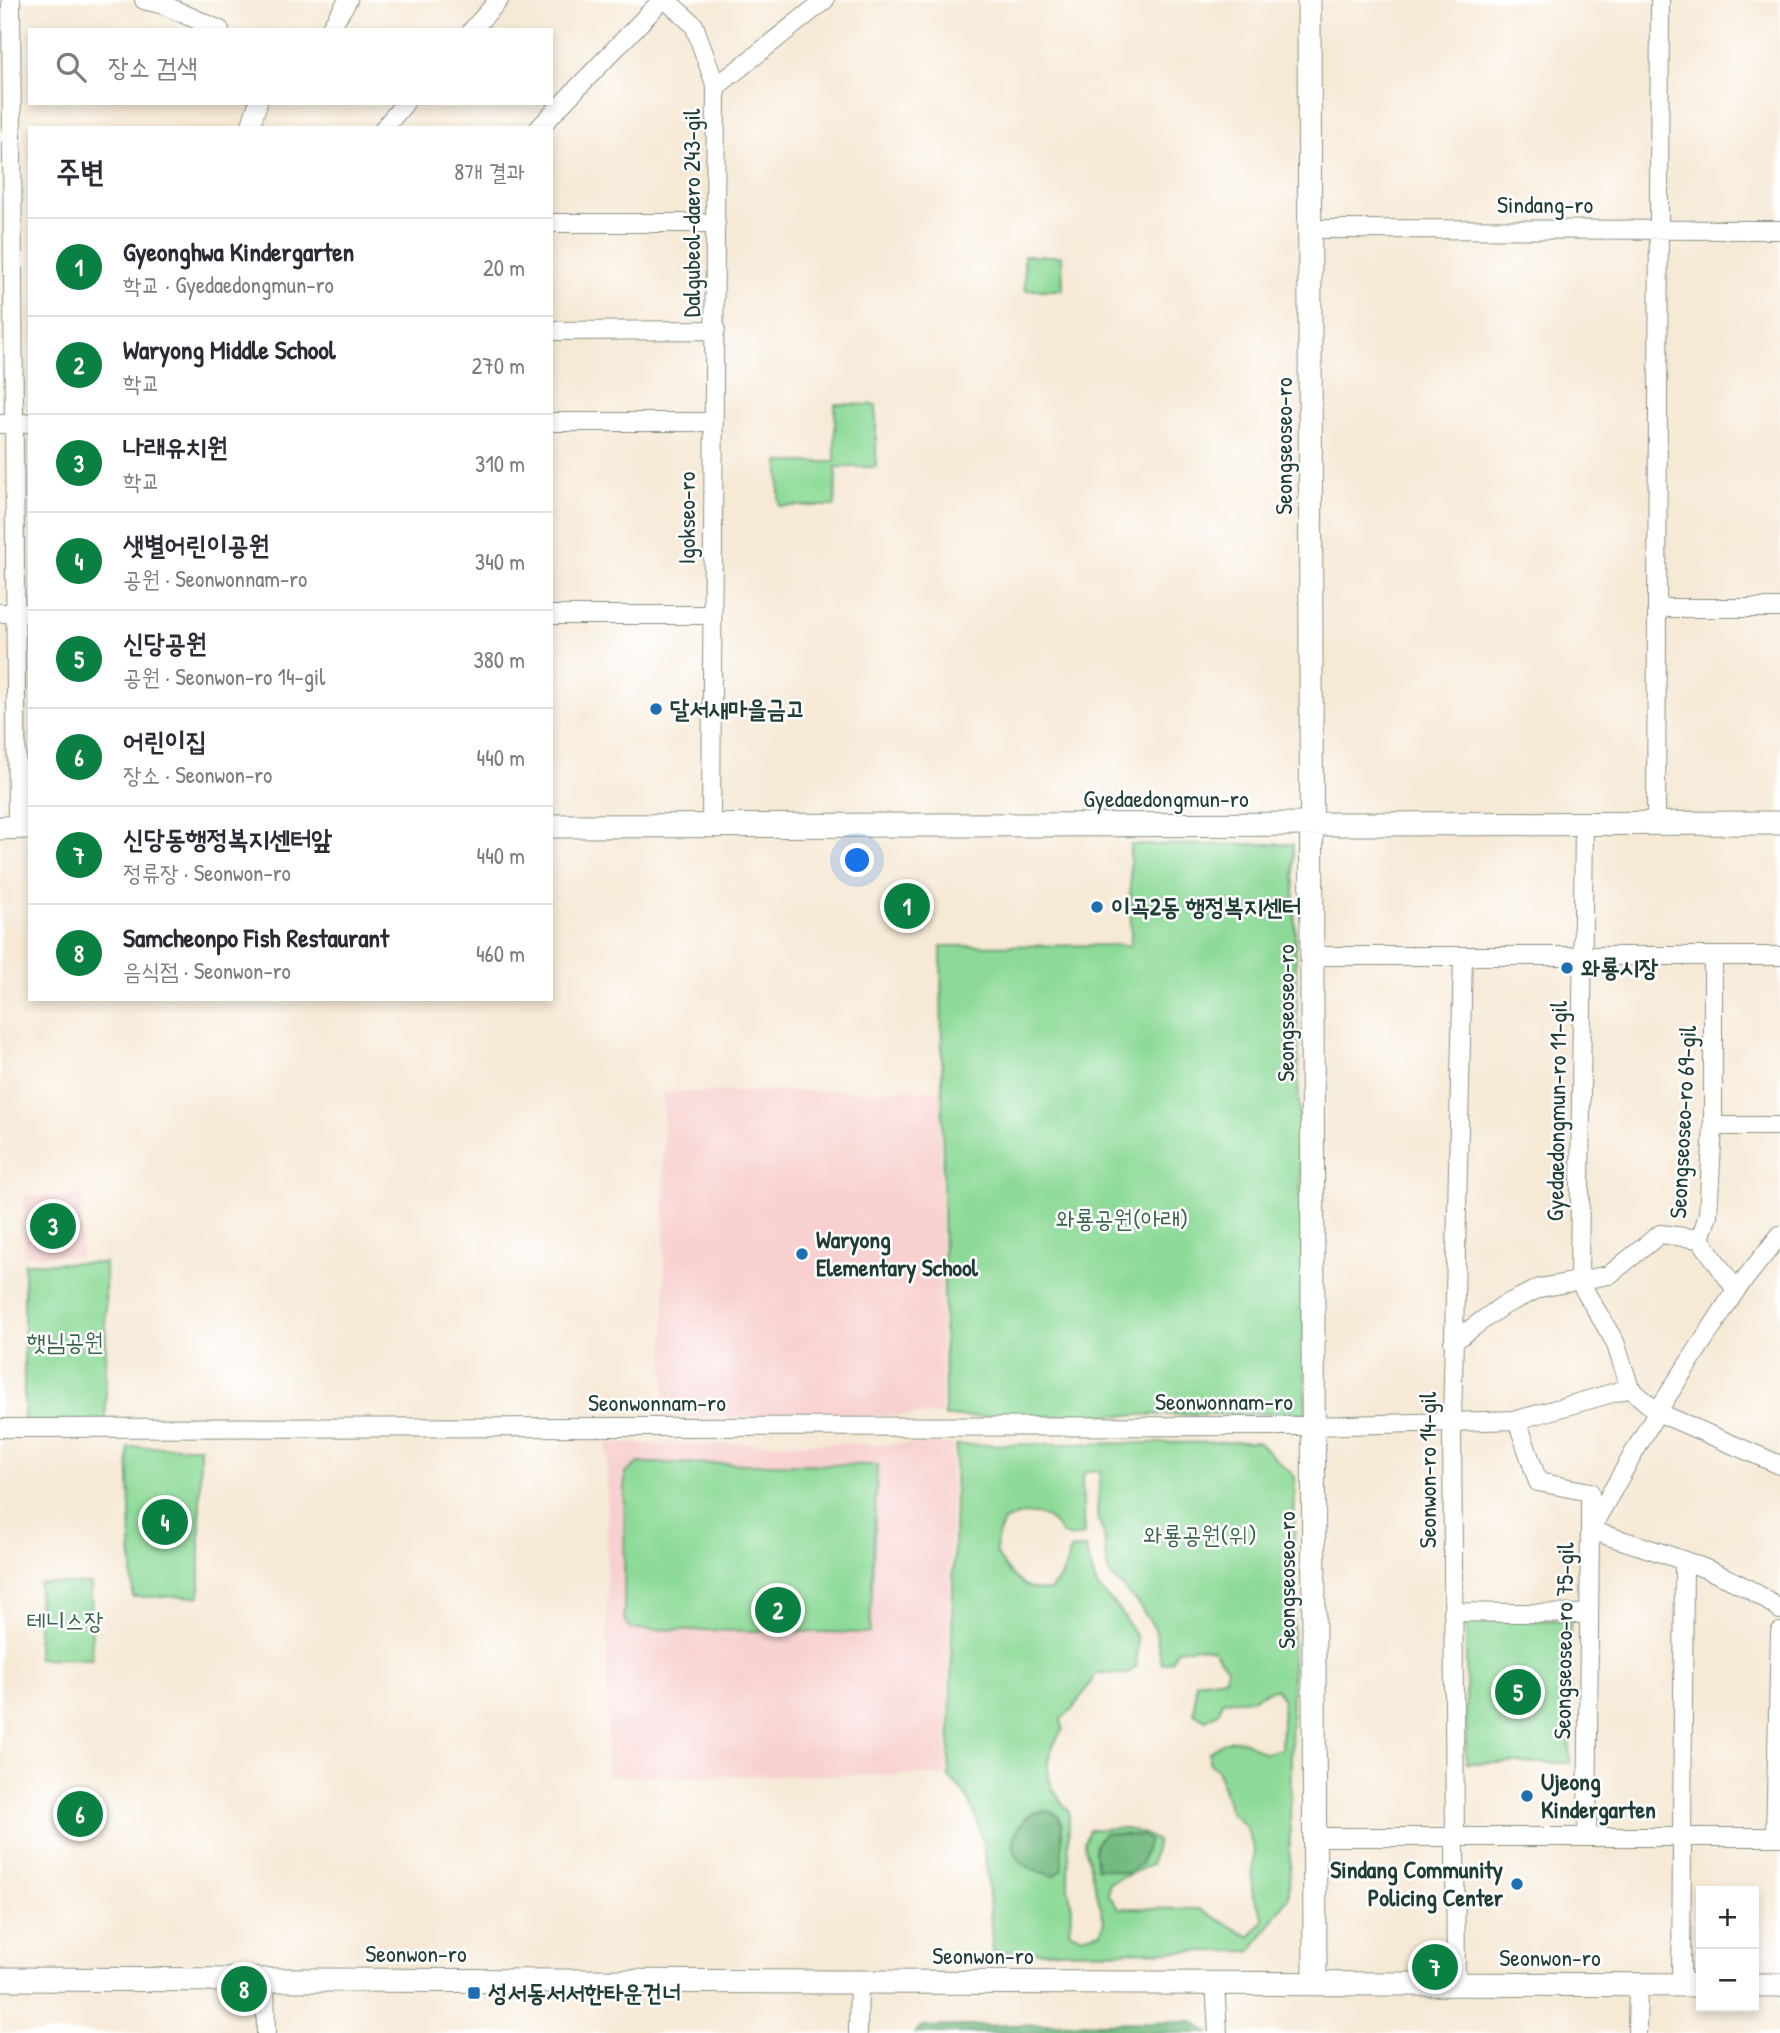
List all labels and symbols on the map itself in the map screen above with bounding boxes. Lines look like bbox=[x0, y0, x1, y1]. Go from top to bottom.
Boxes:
street label: Dalgubeol-daero 243-gil bbox=[675, 108, 707, 317]
street label: Sindang-ro bbox=[1497, 188, 1593, 220]
street label: Seongseoseo-ro bbox=[1267, 377, 1299, 515]
street label: Igokseo-ro bbox=[670, 471, 702, 565]
place label: 달서새마을금고 bbox=[670, 692, 805, 724]
marker: 달서새마을금고 bbox=[648, 701, 664, 717]
street label: Gyedaedongmun-ro bbox=[1083, 782, 1249, 814]
your location bbox=[840, 843, 874, 877]
pin: 1 bbox=[884, 880, 930, 932]
place label: 이곡2동 행정복지센터 bbox=[1111, 890, 1302, 922]
marker: 이곡2동 행정복지센터 bbox=[1089, 899, 1105, 915]
street label: Seongseoseo-ro bbox=[1269, 944, 1301, 1082]
place label: 와룡시장 bbox=[1581, 951, 1659, 983]
marker: 와룡시장 bbox=[1559, 960, 1575, 976]
street label: Gyedaedongmun-ro 11-gil bbox=[1538, 1000, 1574, 1222]
street label: Seongseoseo-ro 69-gil bbox=[1661, 1024, 1703, 1219]
pin: 3 bbox=[30, 1200, 76, 1252]
park label: 와룡공원(아래) bbox=[1056, 1202, 1188, 1234]
place label: Waryong Elementary School bbox=[816, 1223, 979, 1284]
marker: Waryong Elementary School bbox=[794, 1246, 810, 1262]
park label: 햇님공원 bbox=[26, 1325, 104, 1357]
street label: Seonwonnam-ro bbox=[1155, 1385, 1293, 1417]
street label: Seonwonnam-ro bbox=[588, 1386, 726, 1418]
street label: Seonwon-ro 14-gil bbox=[1411, 1391, 1443, 1548]
pin: 4 bbox=[142, 1496, 188, 1548]
street label: Seongseoseo-ro bbox=[1270, 1511, 1302, 1649]
park label: 와룡공원(위) bbox=[1143, 1518, 1257, 1550]
street label: Seongseoseo-ro 75-gil bbox=[1545, 1542, 1581, 1740]
pin: 2 bbox=[755, 1584, 801, 1636]
park label: 테니스장 bbox=[26, 1604, 104, 1636]
pin: 5 bbox=[1495, 1666, 1541, 1718]
place label: Ujeong Kindergarten bbox=[1541, 1765, 1656, 1826]
pin: 6 bbox=[57, 1788, 103, 1840]
marker: Ujeong Kindergarten bbox=[1519, 1788, 1535, 1804]
place label: Sindang Community Policing Center bbox=[1330, 1853, 1504, 1914]
marker: Sindang Community Policing Center bbox=[1509, 1876, 1525, 1892]
street label: Seonwon-ro bbox=[365, 1937, 467, 1969]
street label: Seonwon-ro bbox=[932, 1939, 1034, 1971]
pin: 7 bbox=[1412, 1941, 1458, 1993]
street label: Seonwon-ro bbox=[1499, 1941, 1601, 1973]
pin: 8 bbox=[221, 1963, 267, 2015]
place label: 성서동서서한타운건너 bbox=[488, 1976, 681, 2008]
marker: 성서동서서한타운건너 bbox=[466, 1985, 482, 2001]

